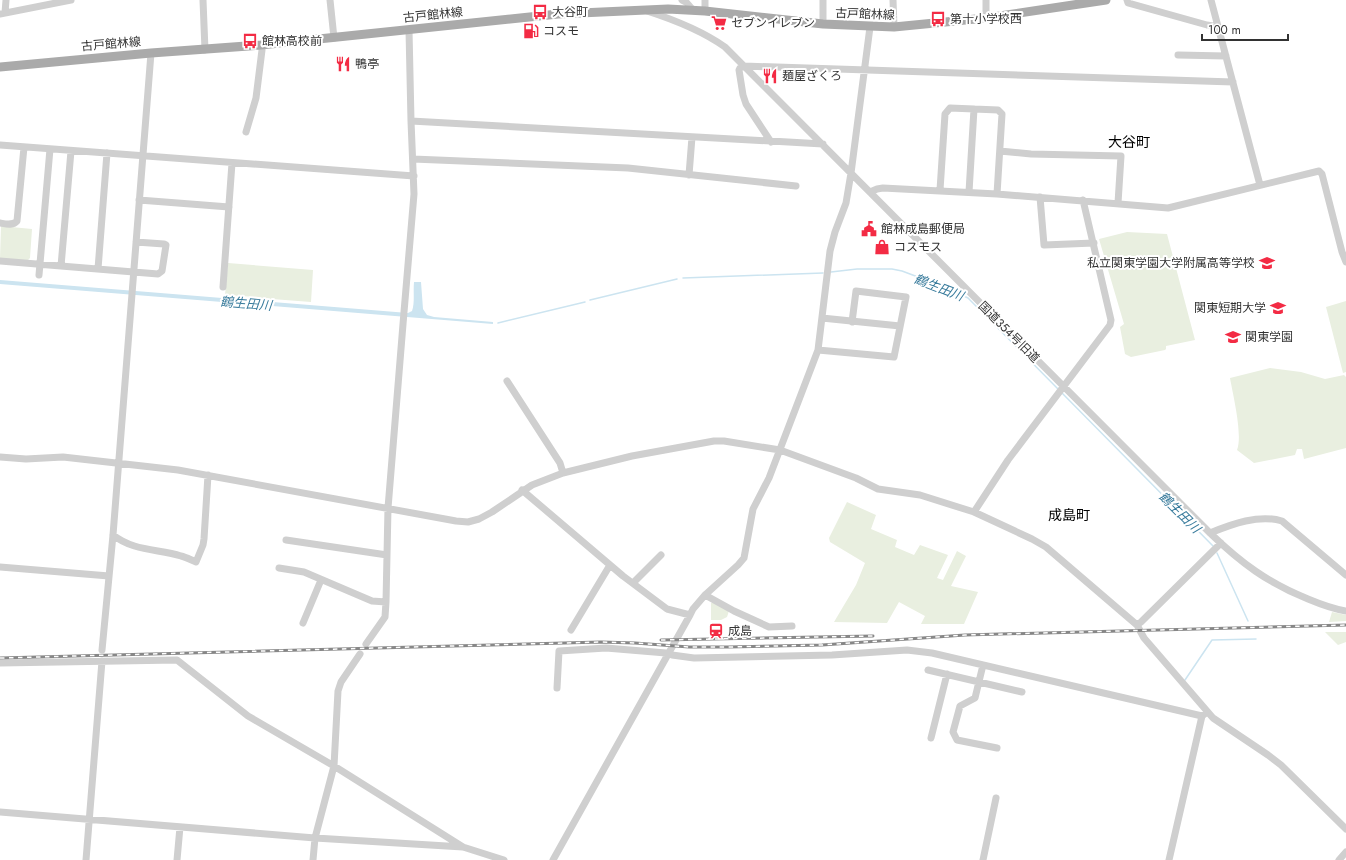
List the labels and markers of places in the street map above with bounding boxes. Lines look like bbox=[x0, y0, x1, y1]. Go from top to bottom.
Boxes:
bus stop icon: 大谷町 bbox=[531, 3, 549, 21]
place label: 大谷町 bbox=[552, 3, 588, 21]
bus stop icon: 第十小学校西 bbox=[929, 10, 947, 28]
place label: 第十小学校西 bbox=[950, 10, 1022, 28]
supermarket icon: セブンイレブン bbox=[710, 14, 728, 32]
place label: セブンイレブン bbox=[731, 14, 815, 32]
fuel station icon: コスモ bbox=[522, 22, 540, 40]
place label: コスモ bbox=[543, 22, 579, 40]
bus stop icon: 館林高校前 bbox=[241, 32, 259, 50]
place label: 館林高校前 bbox=[262, 32, 322, 50]
restaurant icon: 鴨亭 bbox=[334, 55, 352, 73]
place label: 鴨亭 bbox=[355, 55, 379, 73]
restaurant icon: 麺屋ざくろ bbox=[761, 67, 779, 85]
place label: 麺屋ざくろ bbox=[782, 67, 842, 85]
public building icon: 館林成島郵便局 bbox=[860, 220, 878, 238]
place label: 館林成島郵便局 bbox=[881, 220, 965, 238]
shop icon: コスモス bbox=[873, 238, 891, 256]
place label: コスモス bbox=[894, 238, 942, 256]
place label: 私立関東学園大学附属高等学校 bbox=[1087, 254, 1255, 272]
school or university icon: 私立関東学園大学附属高等学校 bbox=[1258, 254, 1276, 272]
place label: 関東短期大学 bbox=[1194, 299, 1266, 317]
school or university icon: 関東短期大学 bbox=[1269, 299, 1287, 317]
school or university icon: 関東学園 bbox=[1224, 328, 1242, 346]
place label: 関東学園 bbox=[1245, 328, 1293, 346]
station icon: 成島 bbox=[707, 622, 725, 640]
place label: 成島 bbox=[728, 622, 752, 640]

